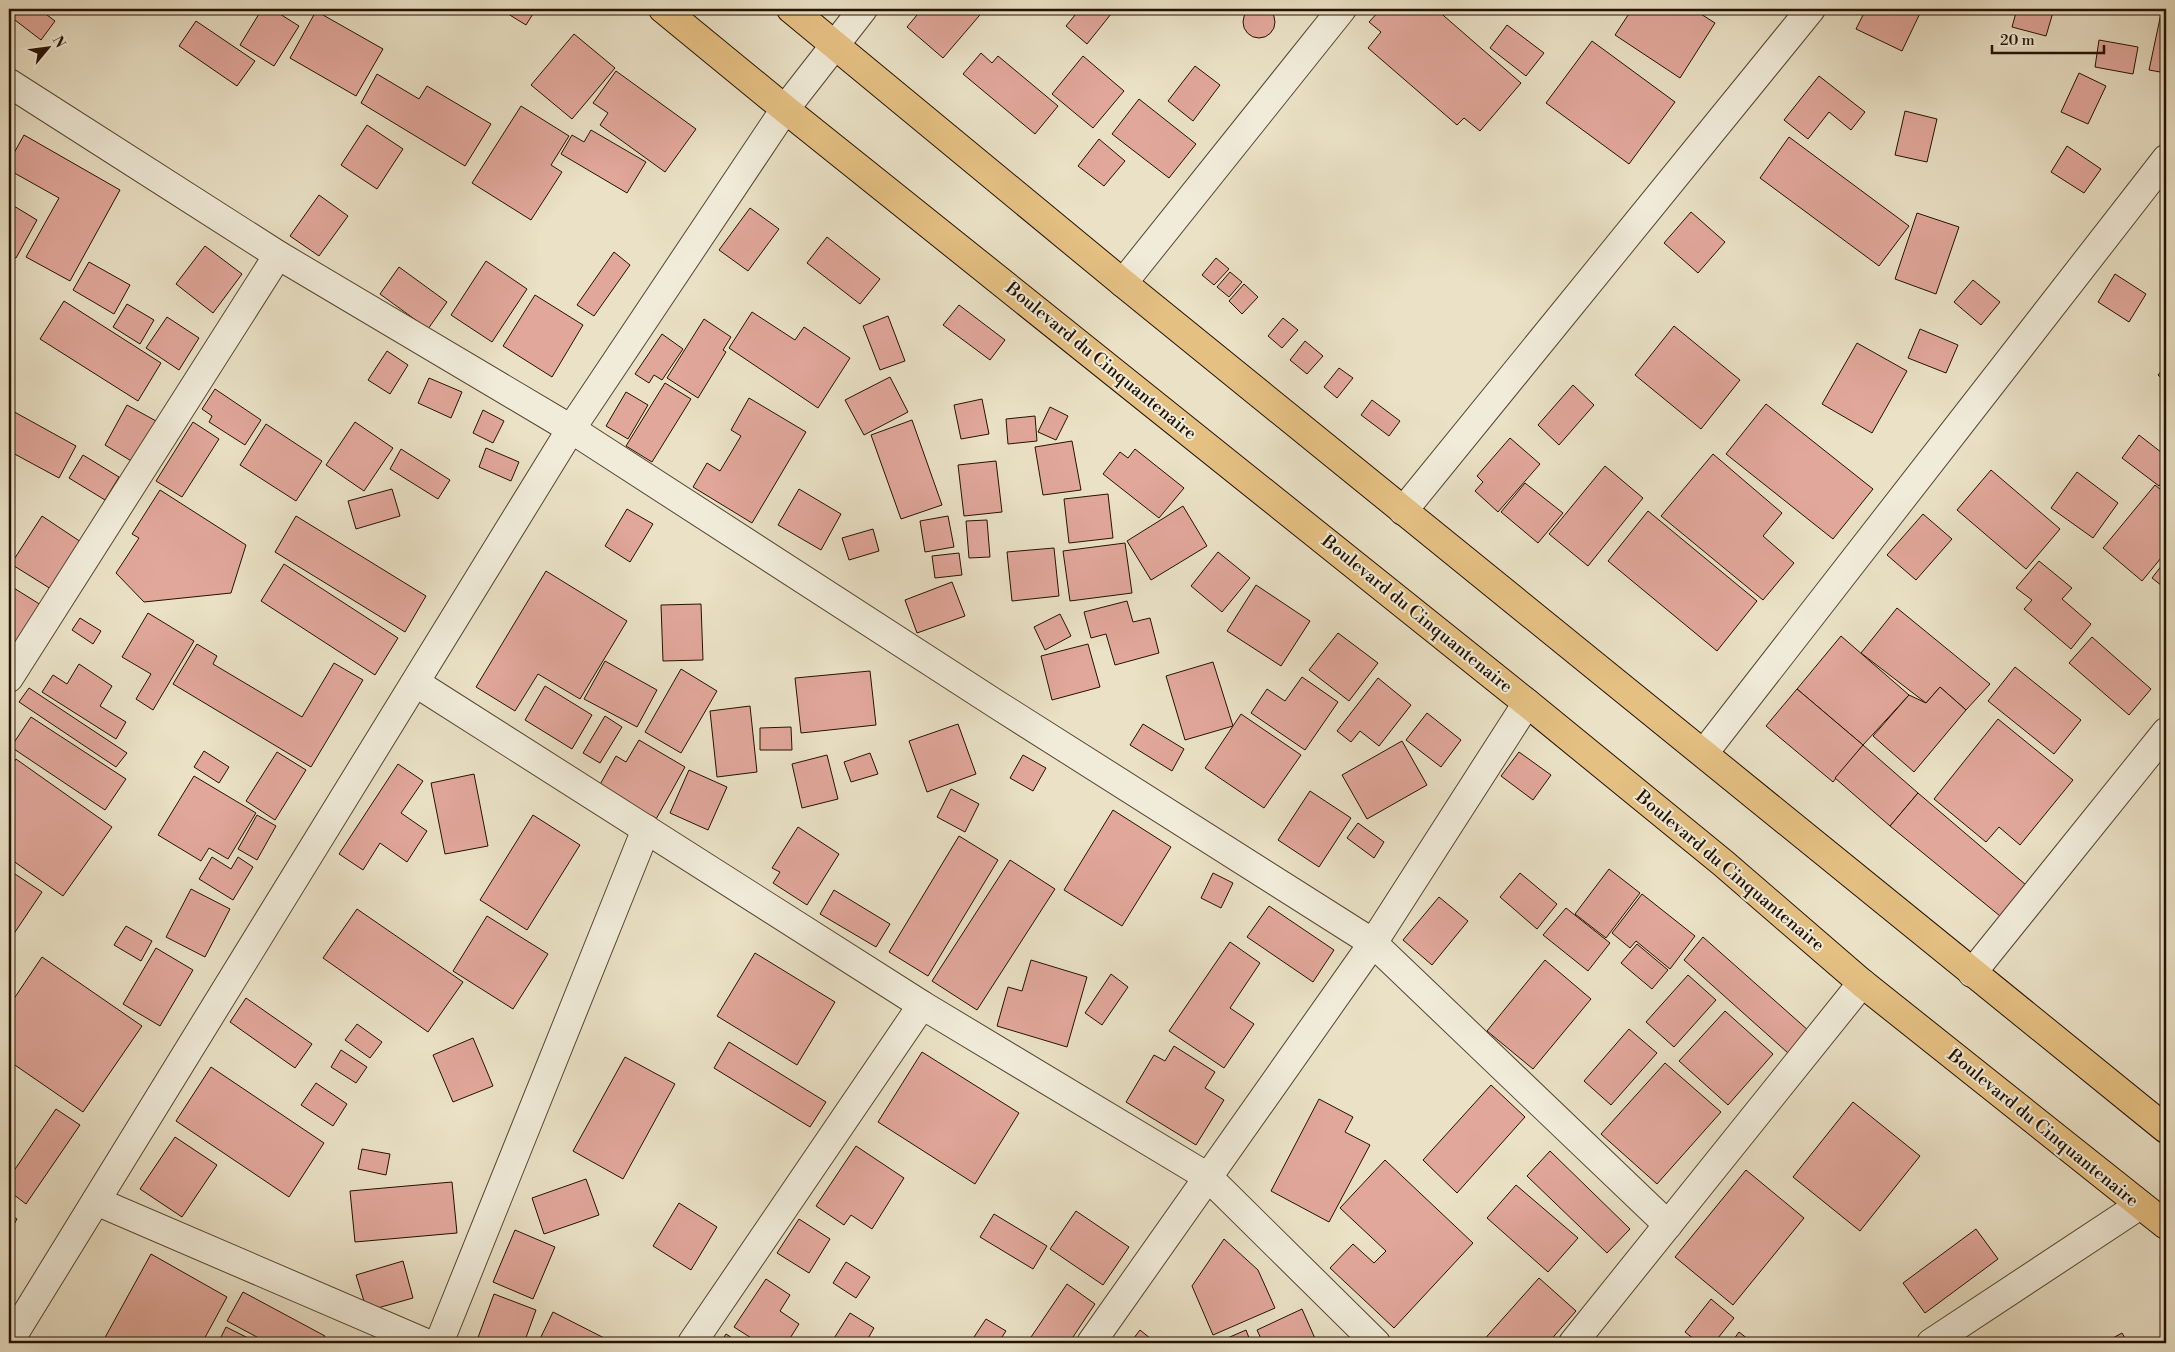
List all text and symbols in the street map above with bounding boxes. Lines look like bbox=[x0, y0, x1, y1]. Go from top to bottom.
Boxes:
north arrow bbox=[22, 22, 72, 72]
scale bar bbox=[1992, 22, 2105, 54]
text: 20 m bbox=[2000, 31, 2035, 50]
text: N bbox=[48, 33, 69, 51]
street label: Boulevard du Cinquantenaire bbox=[1000, 276, 1201, 445]
street label: Boulevard du Cinquantenaire bbox=[1316, 529, 1517, 698]
street label: Boulevard du Cinquantenaire bbox=[1630, 785, 1829, 957]
street label: Boulevard du Cinquantenaire bbox=[1942, 1043, 2143, 1212]

